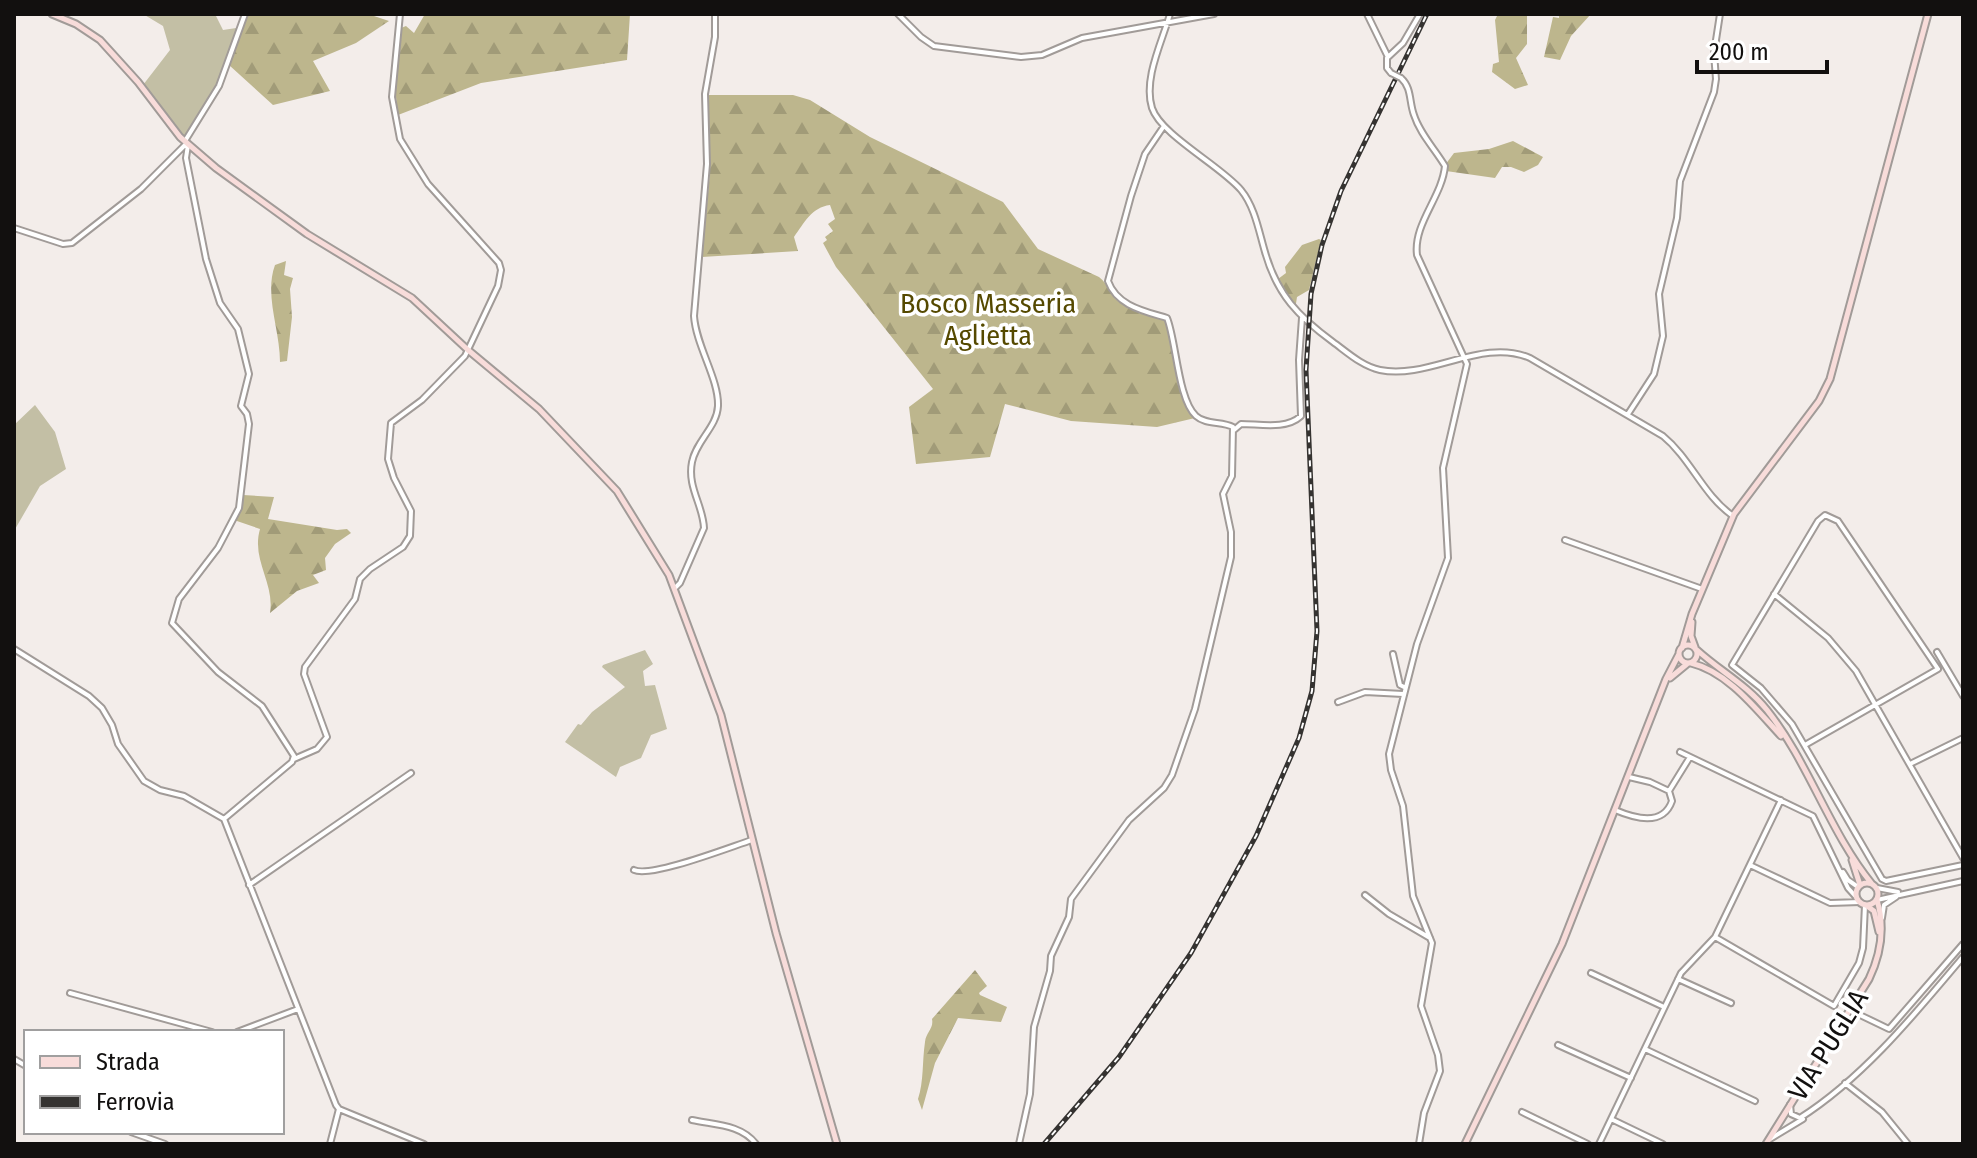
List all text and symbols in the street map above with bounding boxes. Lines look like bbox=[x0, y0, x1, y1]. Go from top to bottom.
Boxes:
scale bar bbox=[1697, 24, 1827, 74]
text: 200 m bbox=[1709, 38, 1769, 66]
park label: Bosco Masseria Aglietta bbox=[900, 287, 1076, 352]
street label: VIA PUGLIA bbox=[1781, 983, 1875, 1107]
legend bbox=[24, 1030, 284, 1134]
text: Strada bbox=[96, 1048, 160, 1076]
text: Ferrovia bbox=[96, 1088, 175, 1116]

